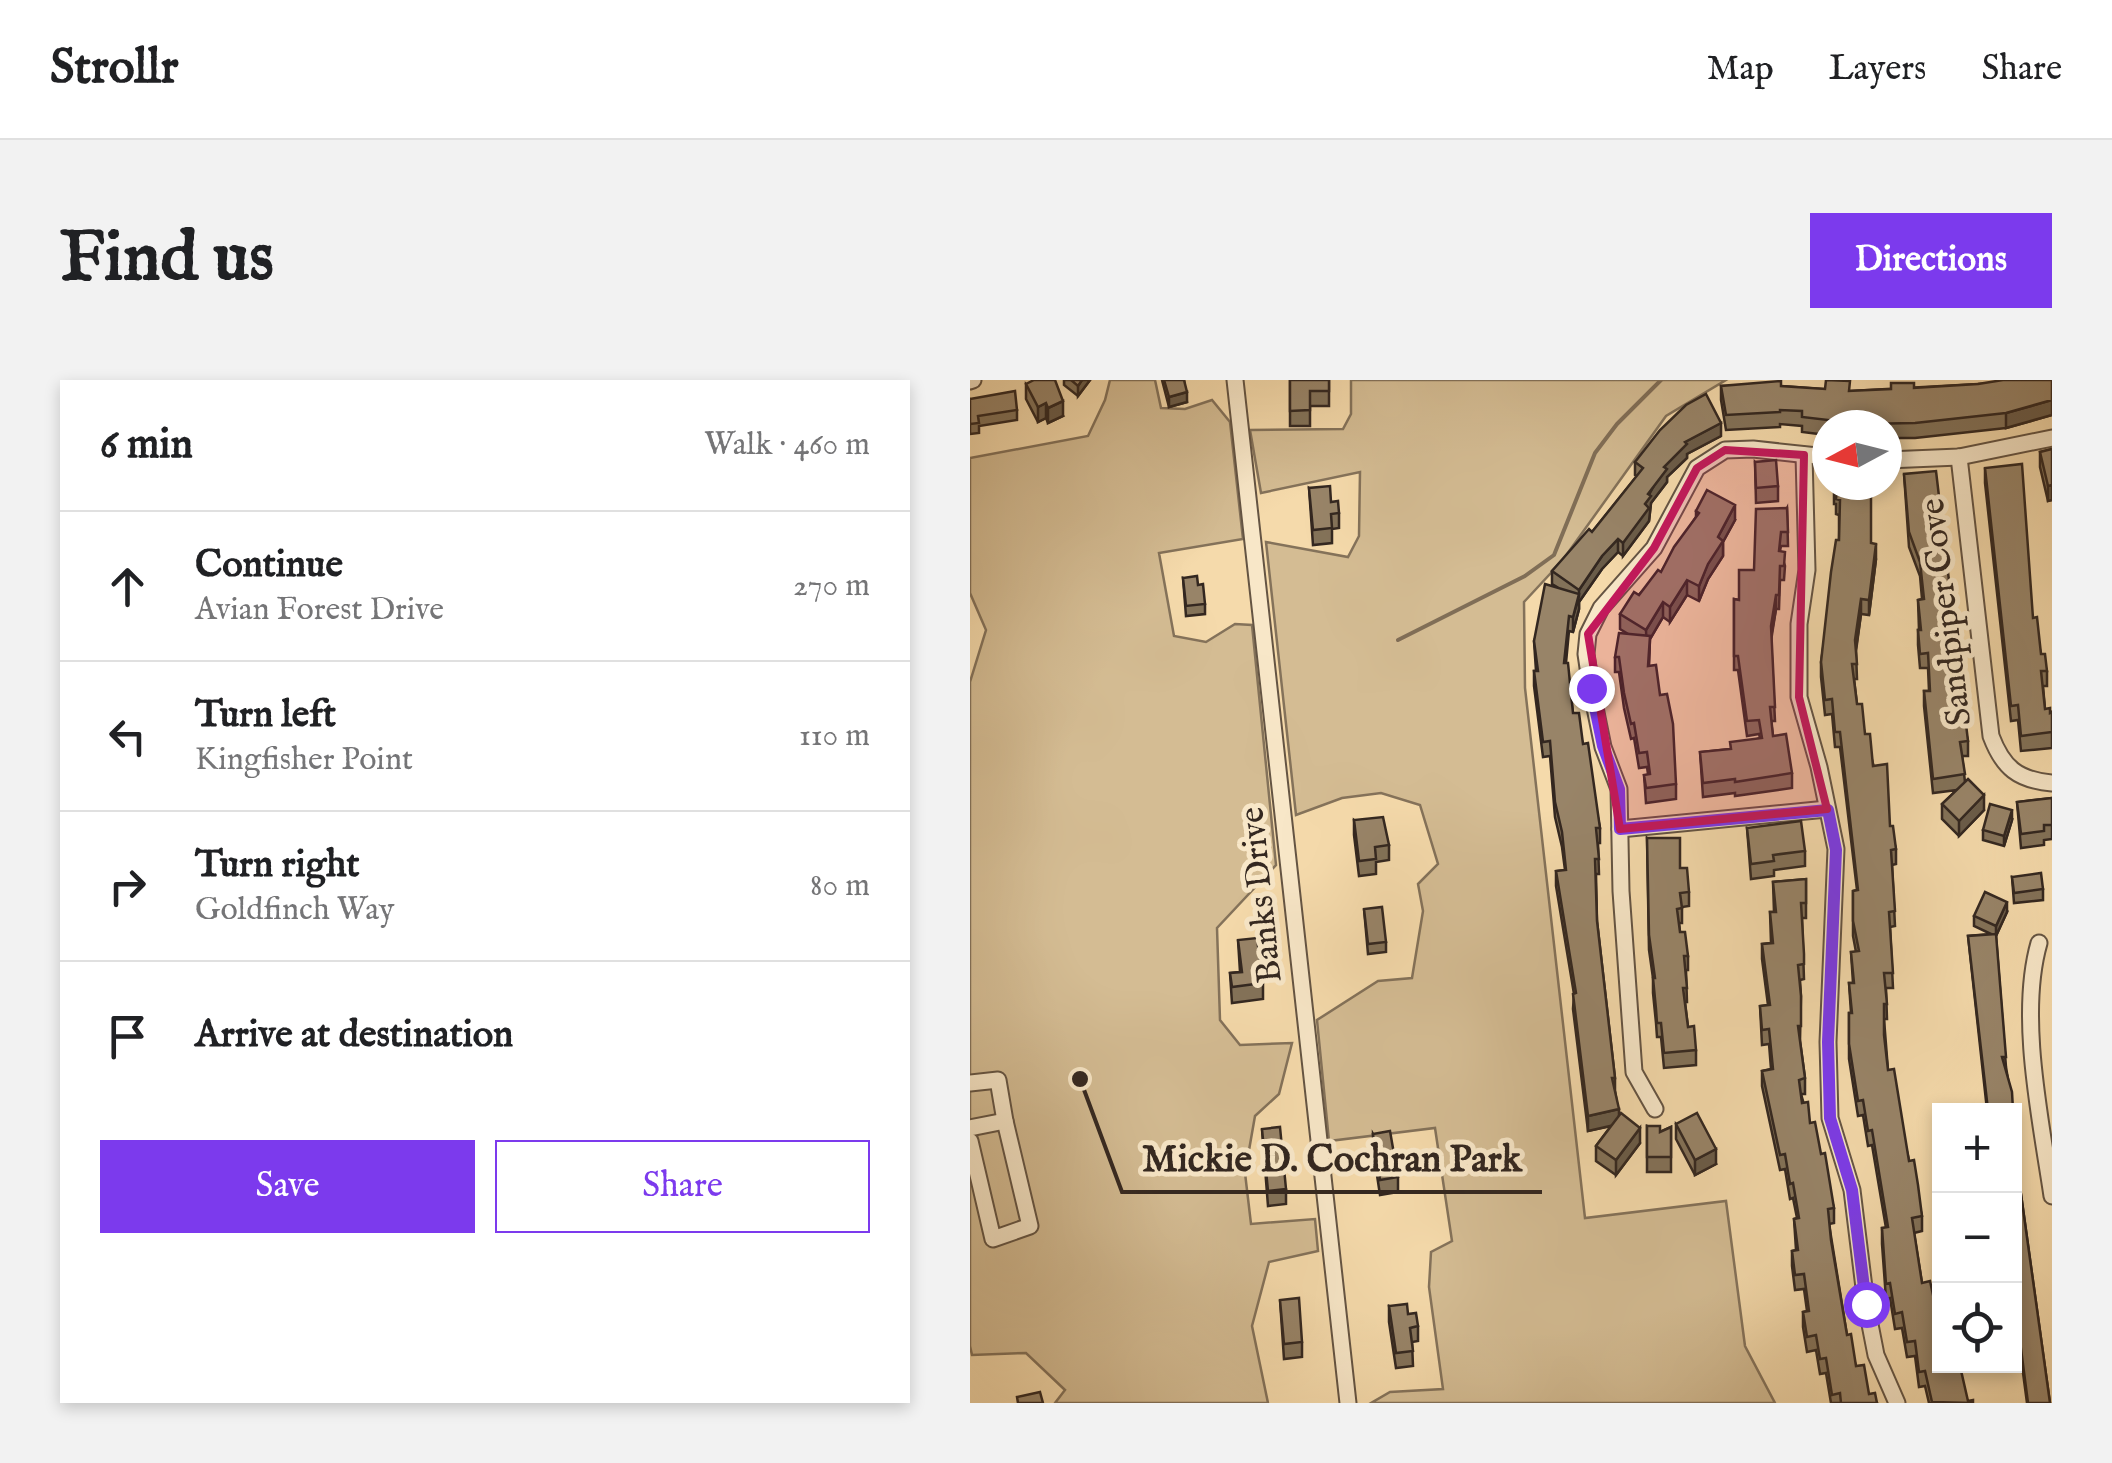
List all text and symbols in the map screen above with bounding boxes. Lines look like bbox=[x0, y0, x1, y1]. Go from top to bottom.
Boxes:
text: Strollr bbox=[50, 39, 178, 99]
text: Map bbox=[1707, 47, 1774, 92]
text: Layers bbox=[1829, 47, 1926, 92]
text: Share bbox=[1981, 47, 2062, 92]
button: Directions bbox=[1810, 213, 2052, 308]
text: Find us bbox=[60, 216, 274, 304]
north arrow bbox=[1812, 410, 1902, 500]
text: 6 min bbox=[100, 419, 193, 472]
text: Walk · 460 m bbox=[704, 425, 870, 466]
street label: Sandpiper Cove bbox=[1911, 496, 1983, 728]
text: Continue bbox=[195, 542, 343, 590]
icon: ahead bbox=[100, 559, 155, 614]
text: 270 m bbox=[793, 566, 870, 607]
text: Avian Forest Drive bbox=[195, 590, 444, 631]
route end bbox=[1569, 666, 1615, 712]
text: Turn left bbox=[195, 692, 336, 740]
icon: left bbox=[100, 709, 155, 764]
text: 110 m bbox=[799, 716, 870, 757]
text: Kingfisher Point bbox=[195, 740, 413, 781]
street label: Banks Drive bbox=[1230, 805, 1294, 985]
text: Turn right bbox=[195, 842, 359, 890]
icon: right bbox=[100, 859, 155, 914]
text: 80 m bbox=[810, 866, 870, 907]
text: Goldfinch Way bbox=[195, 890, 394, 931]
icon: arrive bbox=[100, 1009, 155, 1064]
text: Arrive at destination bbox=[195, 1012, 513, 1060]
map controls bbox=[1932, 1103, 2022, 1373]
button: + bbox=[1932, 1103, 2022, 1193]
callout: Mickie D. Cochran Park bbox=[1122, 1124, 1542, 1192]
text: Mickie D. Cochran Park bbox=[1142, 1137, 1524, 1185]
button: Save bbox=[100, 1140, 475, 1233]
button: Share bbox=[495, 1140, 870, 1233]
button: − bbox=[1932, 1193, 2022, 1283]
route start bbox=[1844, 1282, 1890, 1328]
button: locate bbox=[1932, 1283, 2022, 1373]

